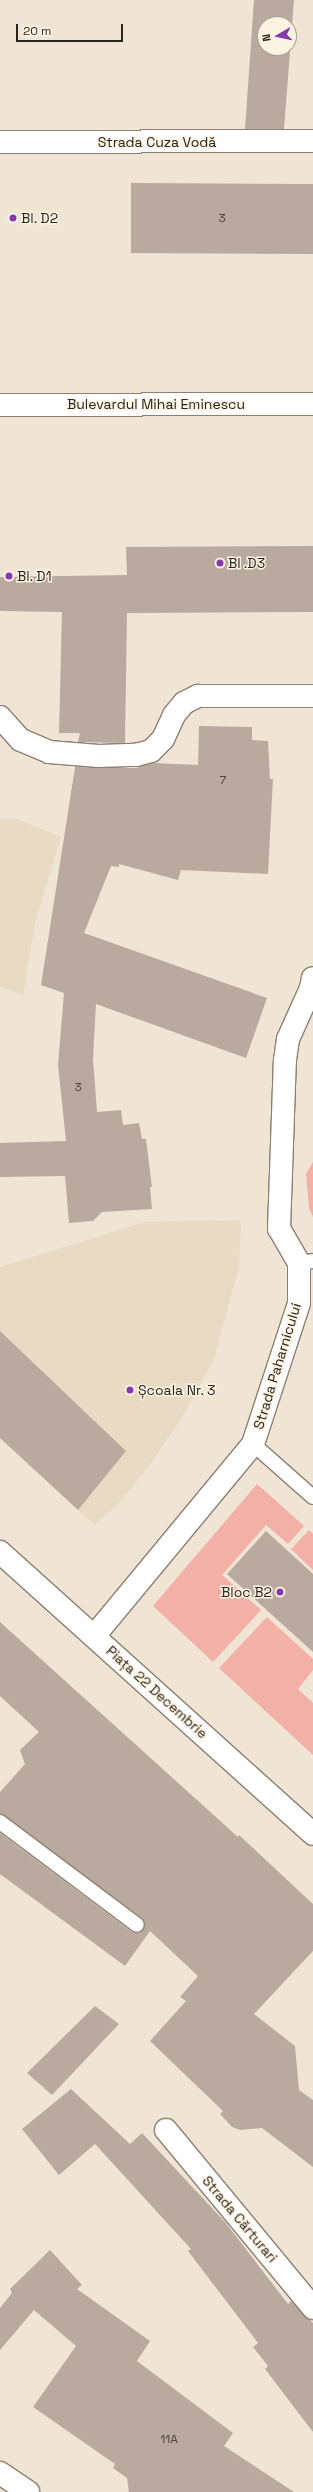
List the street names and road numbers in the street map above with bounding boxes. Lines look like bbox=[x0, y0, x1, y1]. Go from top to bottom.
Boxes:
street label: Strada Cuza Vodă bbox=[98, 134, 216, 150]
street label: Bulevardul Mihai Eminescu bbox=[67, 396, 245, 412]
street label: Strada Paharnicului bbox=[250, 1301, 304, 1431]
street label: Piața 22 Decembrie bbox=[103, 1642, 211, 1742]
street label: Strada Cărturari bbox=[199, 2172, 281, 2266]

